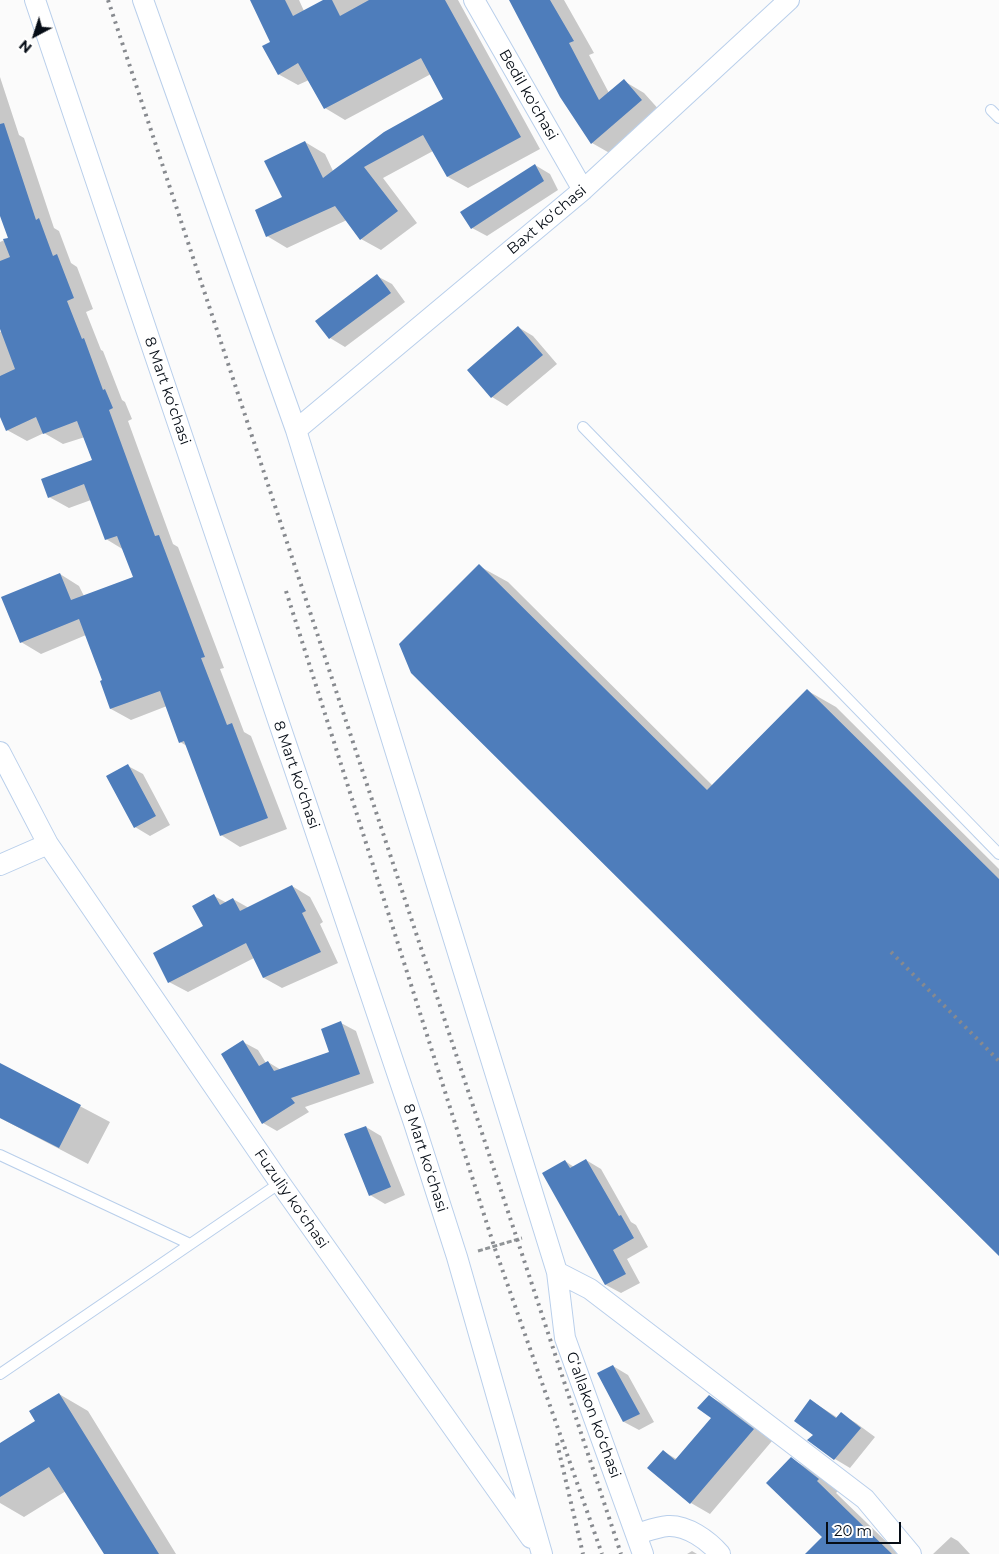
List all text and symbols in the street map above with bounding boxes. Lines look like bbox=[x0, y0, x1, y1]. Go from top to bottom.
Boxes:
north arrow bbox=[10, 10, 60, 60]
text: N bbox=[15, 36, 35, 57]
street label: Bedil ko'chasi bbox=[495, 46, 561, 144]
street label: Baxt koʻchasi bbox=[504, 182, 590, 258]
street label: 8 Mart koʻchasi bbox=[140, 335, 194, 447]
street label: 8 Mart koʻchasi bbox=[269, 719, 323, 831]
street label: 8 Mart koʻchasi bbox=[399, 1102, 451, 1214]
street label: Fuzuliy koʻchasi bbox=[250, 1146, 332, 1252]
street label: Gʻallakon koʻchasi bbox=[562, 1349, 624, 1481]
scale bar bbox=[829, 1512, 904, 1544]
text: 20 m bbox=[834, 1521, 872, 1540]

